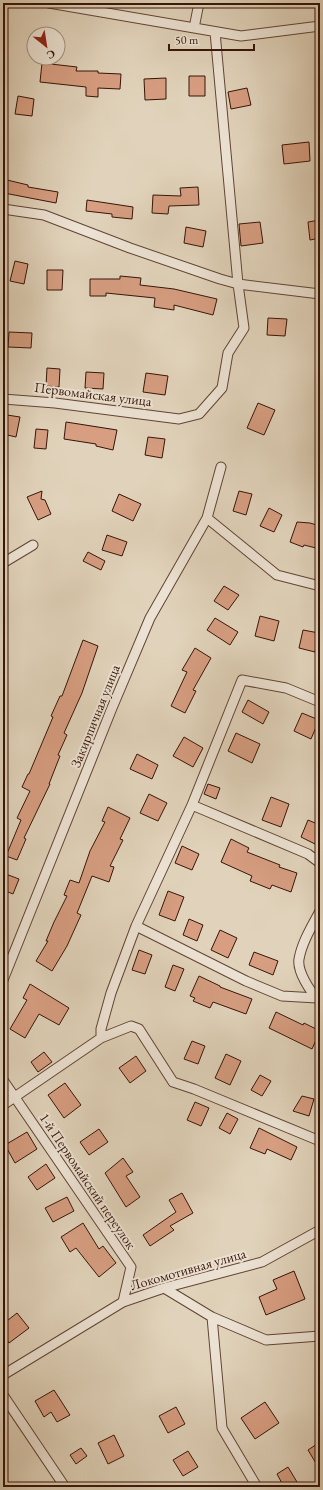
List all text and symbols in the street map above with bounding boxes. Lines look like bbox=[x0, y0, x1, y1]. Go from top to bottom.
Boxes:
north arrow bbox=[26, 26, 66, 66]
scale bar bbox=[169, 26, 254, 52]
text: 50 m bbox=[175, 32, 199, 48]
text: С bbox=[44, 47, 58, 63]
street label: Первомайская улица bbox=[33, 378, 153, 410]
street label: Закирпичная улица bbox=[66, 662, 124, 770]
street label: 1-й Первомайский переулок bbox=[36, 1109, 141, 1253]
street label: Локомотивная улица bbox=[128, 1244, 248, 1294]

